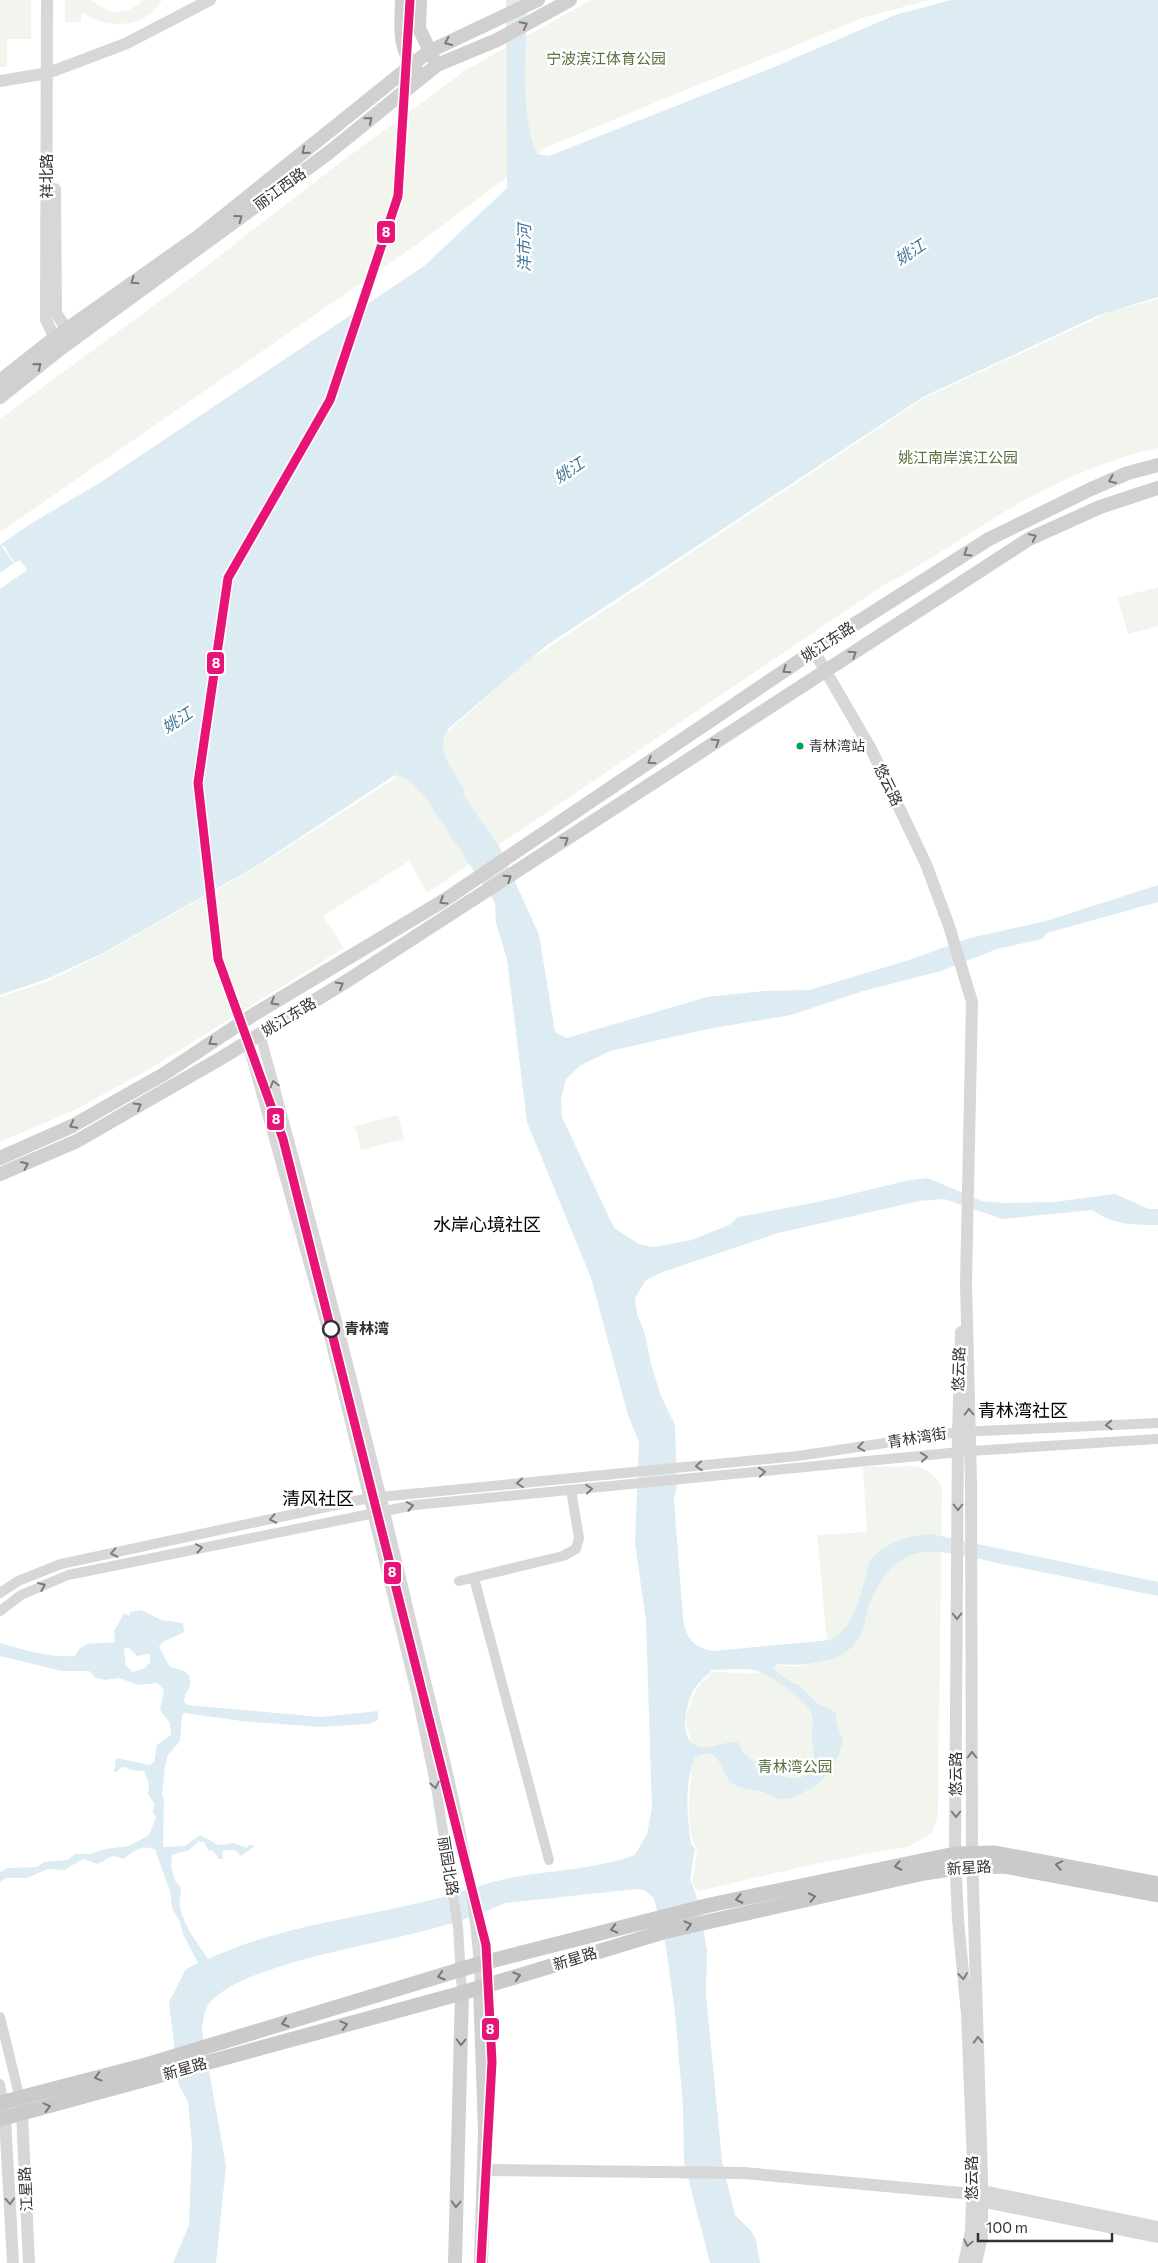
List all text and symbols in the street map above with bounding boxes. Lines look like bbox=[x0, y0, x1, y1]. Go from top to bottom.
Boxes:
one-way arrow bbox=[519, 21, 528, 31]
one-way arrow bbox=[444, 36, 453, 47]
park label: 宁波滨江体育公园 bbox=[546, 49, 666, 67]
one-way arrow bbox=[363, 116, 372, 125]
one-way arrow bbox=[301, 145, 311, 154]
street label: 祥北路 bbox=[37, 153, 55, 199]
street label: 丽江西路 bbox=[250, 163, 309, 213]
one-way arrow bbox=[233, 215, 243, 224]
line badge: 8 bbox=[376, 220, 396, 244]
water label: 洋市河 bbox=[514, 221, 533, 272]
text: 8 bbox=[382, 223, 391, 240]
water label: 姚江 bbox=[891, 234, 930, 268]
one-way arrow bbox=[130, 275, 140, 284]
one-way arrow bbox=[32, 364, 41, 372]
park label: 姚江南岸滨江公园 bbox=[898, 448, 1018, 466]
water label: 姚江 bbox=[550, 452, 589, 486]
one-way arrow bbox=[1108, 474, 1117, 485]
one-way arrow bbox=[1028, 533, 1037, 543]
one-way arrow bbox=[963, 547, 972, 556]
street label: 姚江东路 bbox=[797, 617, 858, 665]
line badge: 8 bbox=[206, 651, 225, 675]
one-way arrow bbox=[847, 651, 857, 660]
text: 8 bbox=[212, 654, 221, 671]
one-way arrow bbox=[782, 664, 792, 673]
water label: 姚江 bbox=[158, 702, 197, 736]
place label: 青林湾站 bbox=[809, 737, 865, 754]
one-way arrow bbox=[711, 739, 720, 749]
marker: 青林湾站 bbox=[795, 741, 805, 751]
one-way arrow bbox=[648, 755, 657, 764]
street label: 悠云路 bbox=[871, 760, 907, 809]
one-way arrow bbox=[560, 837, 569, 846]
one-way arrow bbox=[502, 875, 512, 884]
one-way arrow bbox=[439, 894, 448, 904]
one-way arrow bbox=[335, 982, 344, 992]
street label: 姚江东路 bbox=[258, 993, 319, 1039]
one-way arrow bbox=[270, 996, 279, 1006]
one-way arrow bbox=[209, 1036, 218, 1045]
one-way arrow bbox=[269, 1080, 280, 1088]
one-way arrow bbox=[133, 1102, 142, 1112]
line badge: 8 bbox=[266, 1107, 285, 1131]
text: 8 bbox=[272, 1110, 281, 1127]
one-way arrow bbox=[69, 1119, 78, 1129]
one-way arrow bbox=[20, 1160, 29, 1171]
district label: 水岸心境社区 bbox=[433, 1213, 541, 1235]
place label: 青林湾 bbox=[344, 1319, 389, 1337]
marker: 青林湾 bbox=[322, 1320, 340, 1338]
street label: 悠云路 bbox=[948, 1346, 968, 1392]
district label: 青林湾社区 bbox=[978, 1399, 1068, 1421]
one-way arrow bbox=[964, 1407, 975, 1415]
one-way arrow bbox=[1105, 1420, 1113, 1431]
street label: 青林湾街 bbox=[886, 1423, 948, 1451]
one-way arrow bbox=[856, 1441, 865, 1451]
one-way arrow bbox=[920, 1452, 928, 1463]
one-way arrow bbox=[695, 1460, 703, 1471]
one-way arrow bbox=[758, 1467, 766, 1478]
one-way arrow bbox=[516, 1477, 524, 1488]
one-way arrow bbox=[586, 1483, 594, 1494]
district label: 清风社区 bbox=[282, 1487, 354, 1509]
one-way arrow bbox=[406, 1502, 415, 1512]
one-way arrow bbox=[953, 1504, 963, 1511]
one-way arrow bbox=[269, 1513, 278, 1524]
one-way arrow bbox=[195, 1543, 204, 1553]
one-way arrow bbox=[110, 1547, 119, 1558]
line badge: 8 bbox=[383, 1561, 402, 1585]
text: 8 bbox=[388, 1563, 397, 1580]
one-way arrow bbox=[37, 1582, 46, 1593]
one-way arrow bbox=[952, 1613, 962, 1621]
street label: 悠云路 bbox=[946, 1751, 964, 1797]
one-way arrow bbox=[967, 1751, 977, 1758]
park label: 青林湾公园 bbox=[757, 1757, 833, 1775]
one-way arrow bbox=[429, 1780, 440, 1789]
one-way arrow bbox=[951, 1810, 961, 1818]
street label: 丽园北路 bbox=[435, 1835, 463, 1897]
street label: 新星路 bbox=[946, 1856, 992, 1878]
one-way arrow bbox=[894, 1860, 903, 1870]
one-way arrow bbox=[1054, 1860, 1063, 1871]
one-way arrow bbox=[807, 1892, 816, 1903]
one-way arrow bbox=[735, 1893, 744, 1903]
one-way arrow bbox=[684, 1920, 692, 1931]
one-way arrow bbox=[611, 1924, 619, 1934]
street label: 新星路 bbox=[551, 1943, 599, 1973]
one-way arrow bbox=[437, 1971, 445, 1981]
one-way arrow bbox=[513, 1972, 521, 1982]
one-way arrow bbox=[958, 1972, 969, 1980]
one-way arrow bbox=[281, 2017, 290, 2027]
line badge: 8 bbox=[481, 2017, 500, 2041]
text: 8 bbox=[486, 2020, 495, 2037]
one-way arrow bbox=[339, 2021, 348, 2031]
one-way arrow bbox=[973, 2036, 983, 2044]
one-way arrow bbox=[455, 2038, 466, 2046]
street label: 新星路 bbox=[161, 2053, 209, 2083]
one-way arrow bbox=[95, 2072, 103, 2082]
one-way arrow bbox=[43, 2103, 51, 2113]
street label: 悠云路 bbox=[962, 2155, 980, 2201]
street label: 江星路 bbox=[15, 2166, 35, 2212]
one-way arrow bbox=[4, 2198, 15, 2206]
one-way arrow bbox=[451, 2200, 462, 2208]
scale bar bbox=[978, 2210, 1112, 2242]
text: 100 m bbox=[986, 2218, 1028, 2236]
one-way arrow bbox=[963, 2238, 974, 2247]

